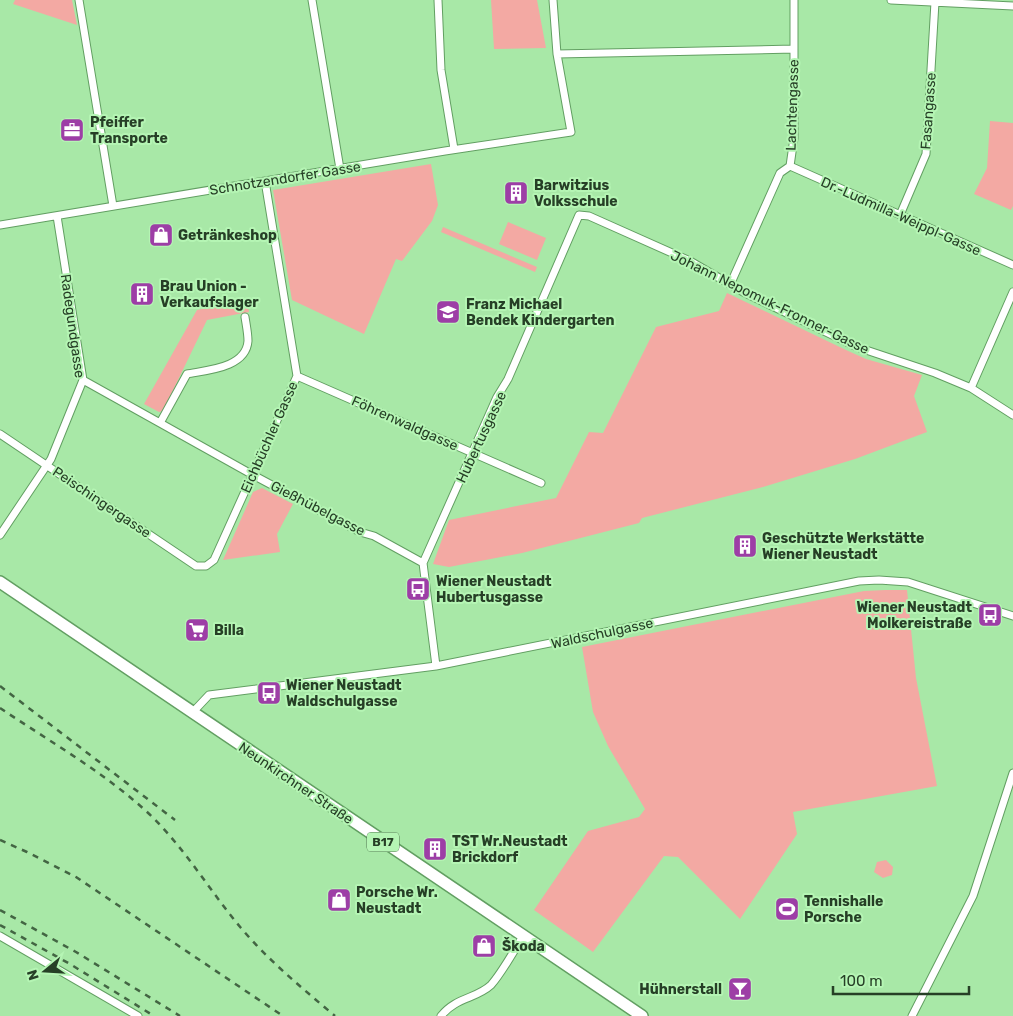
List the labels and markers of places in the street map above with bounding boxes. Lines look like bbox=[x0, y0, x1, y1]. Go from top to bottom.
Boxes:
place label: Pfeiffer Transporte bbox=[90, 114, 168, 147]
office icon: Pfeiffer Transporte bbox=[59, 117, 85, 143]
place label: Barwitzius Volksschule bbox=[534, 177, 618, 210]
building icon: Barwitzius Volksschule bbox=[503, 180, 529, 206]
shop icon: Getränkeshop bbox=[148, 222, 174, 248]
place label: Getränkeshop bbox=[178, 227, 277, 244]
place label: Brau Union - Verkaufslager bbox=[160, 278, 259, 311]
building icon: Brau Union - Verkaufslager bbox=[129, 281, 155, 307]
place label: Franz Michael Bendek Kindergarten bbox=[466, 296, 615, 329]
school or university icon: Franz Michael Bendek Kindergarten bbox=[435, 299, 461, 325]
place label: Geschützte Werkstätte Wiener Neustadt bbox=[762, 530, 924, 563]
building icon: Geschützte Werkstätte Wiener Neustadt bbox=[732, 533, 758, 559]
place label: Wiener Neustadt Hubertusgasse bbox=[436, 573, 552, 606]
bus stop icon: Wiener Neustadt Hubertusgasse bbox=[405, 576, 431, 602]
place label: Wiener Neustadt Molkereistraße bbox=[856, 599, 972, 632]
bus stop icon: Wiener Neustadt Molkereistraße bbox=[977, 602, 1003, 628]
supermarket icon: Billa bbox=[184, 617, 210, 643]
place label: Billa bbox=[214, 622, 244, 639]
place label: Wiener Neustadt Waldschulgasse bbox=[286, 677, 402, 710]
bus stop icon: Wiener Neustadt Waldschulgasse bbox=[256, 680, 282, 706]
place label: TST Wr.Neustadt Brickdorf bbox=[452, 833, 568, 866]
building icon: TST Wr.Neustadt Brickdorf bbox=[422, 836, 448, 862]
place label: Porsche Wr. Neustadt bbox=[356, 884, 438, 917]
shop icon: Porsche Wr. Neustadt bbox=[326, 887, 352, 913]
place label: Tennishalle Porsche bbox=[804, 893, 883, 926]
sports icon: Tennishalle Porsche bbox=[774, 896, 800, 922]
shop icon: Škoda bbox=[471, 933, 497, 959]
place label: Škoda bbox=[502, 937, 545, 955]
bar icon: Hühnerstall bbox=[727, 976, 753, 1002]
place label: Hühnerstall bbox=[639, 981, 722, 998]

